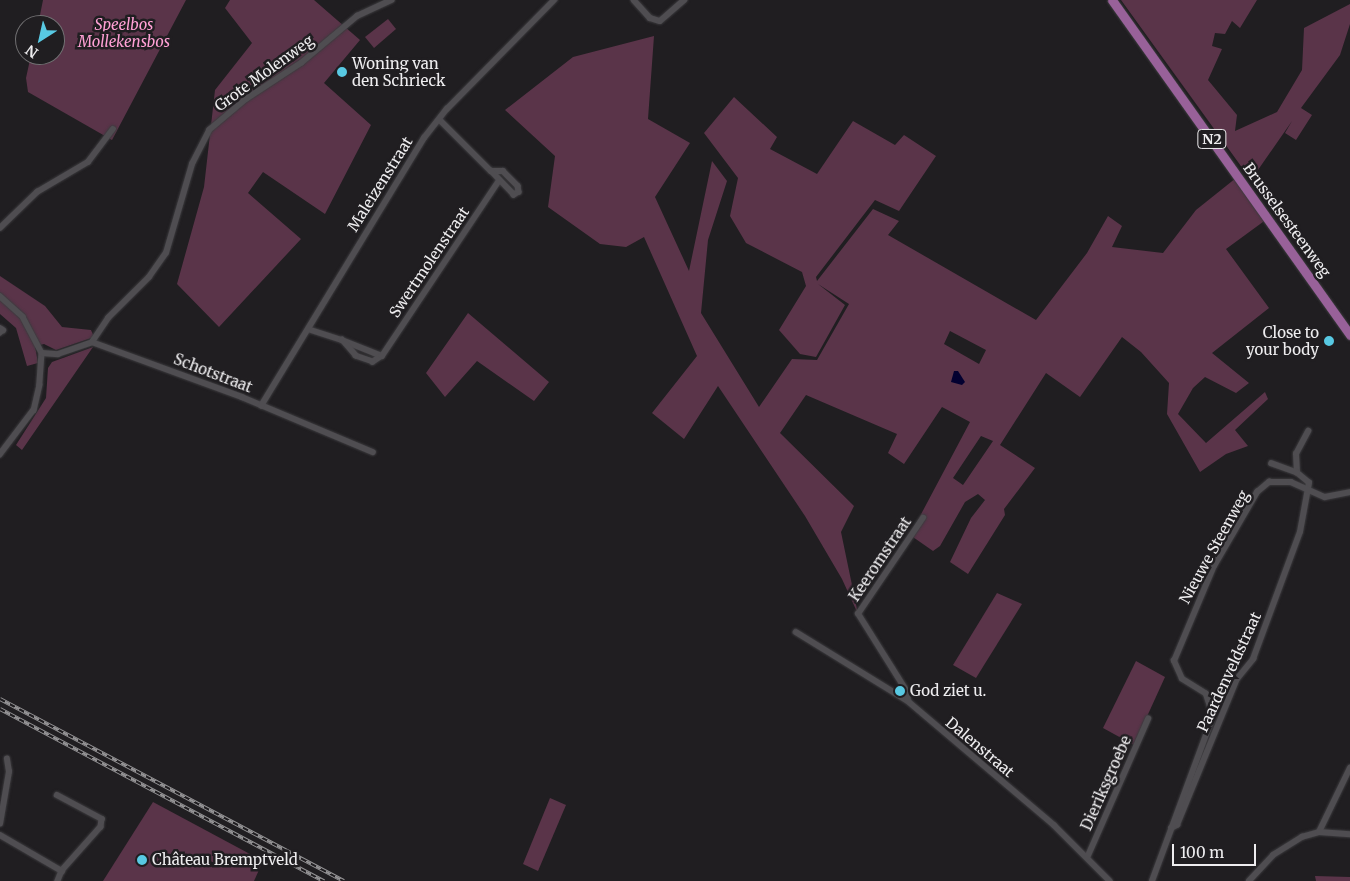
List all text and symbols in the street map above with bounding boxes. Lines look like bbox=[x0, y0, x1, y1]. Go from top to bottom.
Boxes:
north arrow bbox=[15, 15, 65, 65]
park label: Speelbos Mollekensbos bbox=[78, 15, 170, 50]
street label: Grote Molenweg bbox=[211, 31, 317, 115]
text: N bbox=[22, 41, 42, 62]
place label: Woning van den Schrieck bbox=[352, 54, 445, 89]
marker: Woning van den Schrieck bbox=[336, 66, 348, 78]
road number: N2 bbox=[1197, 128, 1227, 150]
street label: Maleizenstraat bbox=[344, 133, 416, 235]
street label: Brusselsesteenweg bbox=[1240, 159, 1334, 281]
street label: Swertmolenstraat bbox=[385, 203, 473, 321]
place label: Close to your body bbox=[1246, 323, 1319, 358]
marker: Close to your body bbox=[1323, 335, 1335, 347]
street label: Schotstraat bbox=[171, 350, 255, 396]
street label: Nieuwe Steenweg bbox=[1175, 487, 1253, 607]
street label: Keeromstraat bbox=[845, 513, 915, 605]
street label: Paardenveldstraat bbox=[1193, 609, 1265, 735]
place label: God ziet u. bbox=[910, 682, 986, 700]
marker: God ziet u. bbox=[894, 685, 906, 697]
street label: Dalenstraat bbox=[942, 713, 1018, 781]
street label: Dieriksgroebe bbox=[1077, 733, 1135, 833]
scale bar bbox=[1175, 834, 1259, 866]
text: 100 m bbox=[1180, 843, 1224, 862]
place label: Château Bremptveld bbox=[152, 851, 298, 869]
marker: Château Bremptveld bbox=[136, 854, 148, 866]

